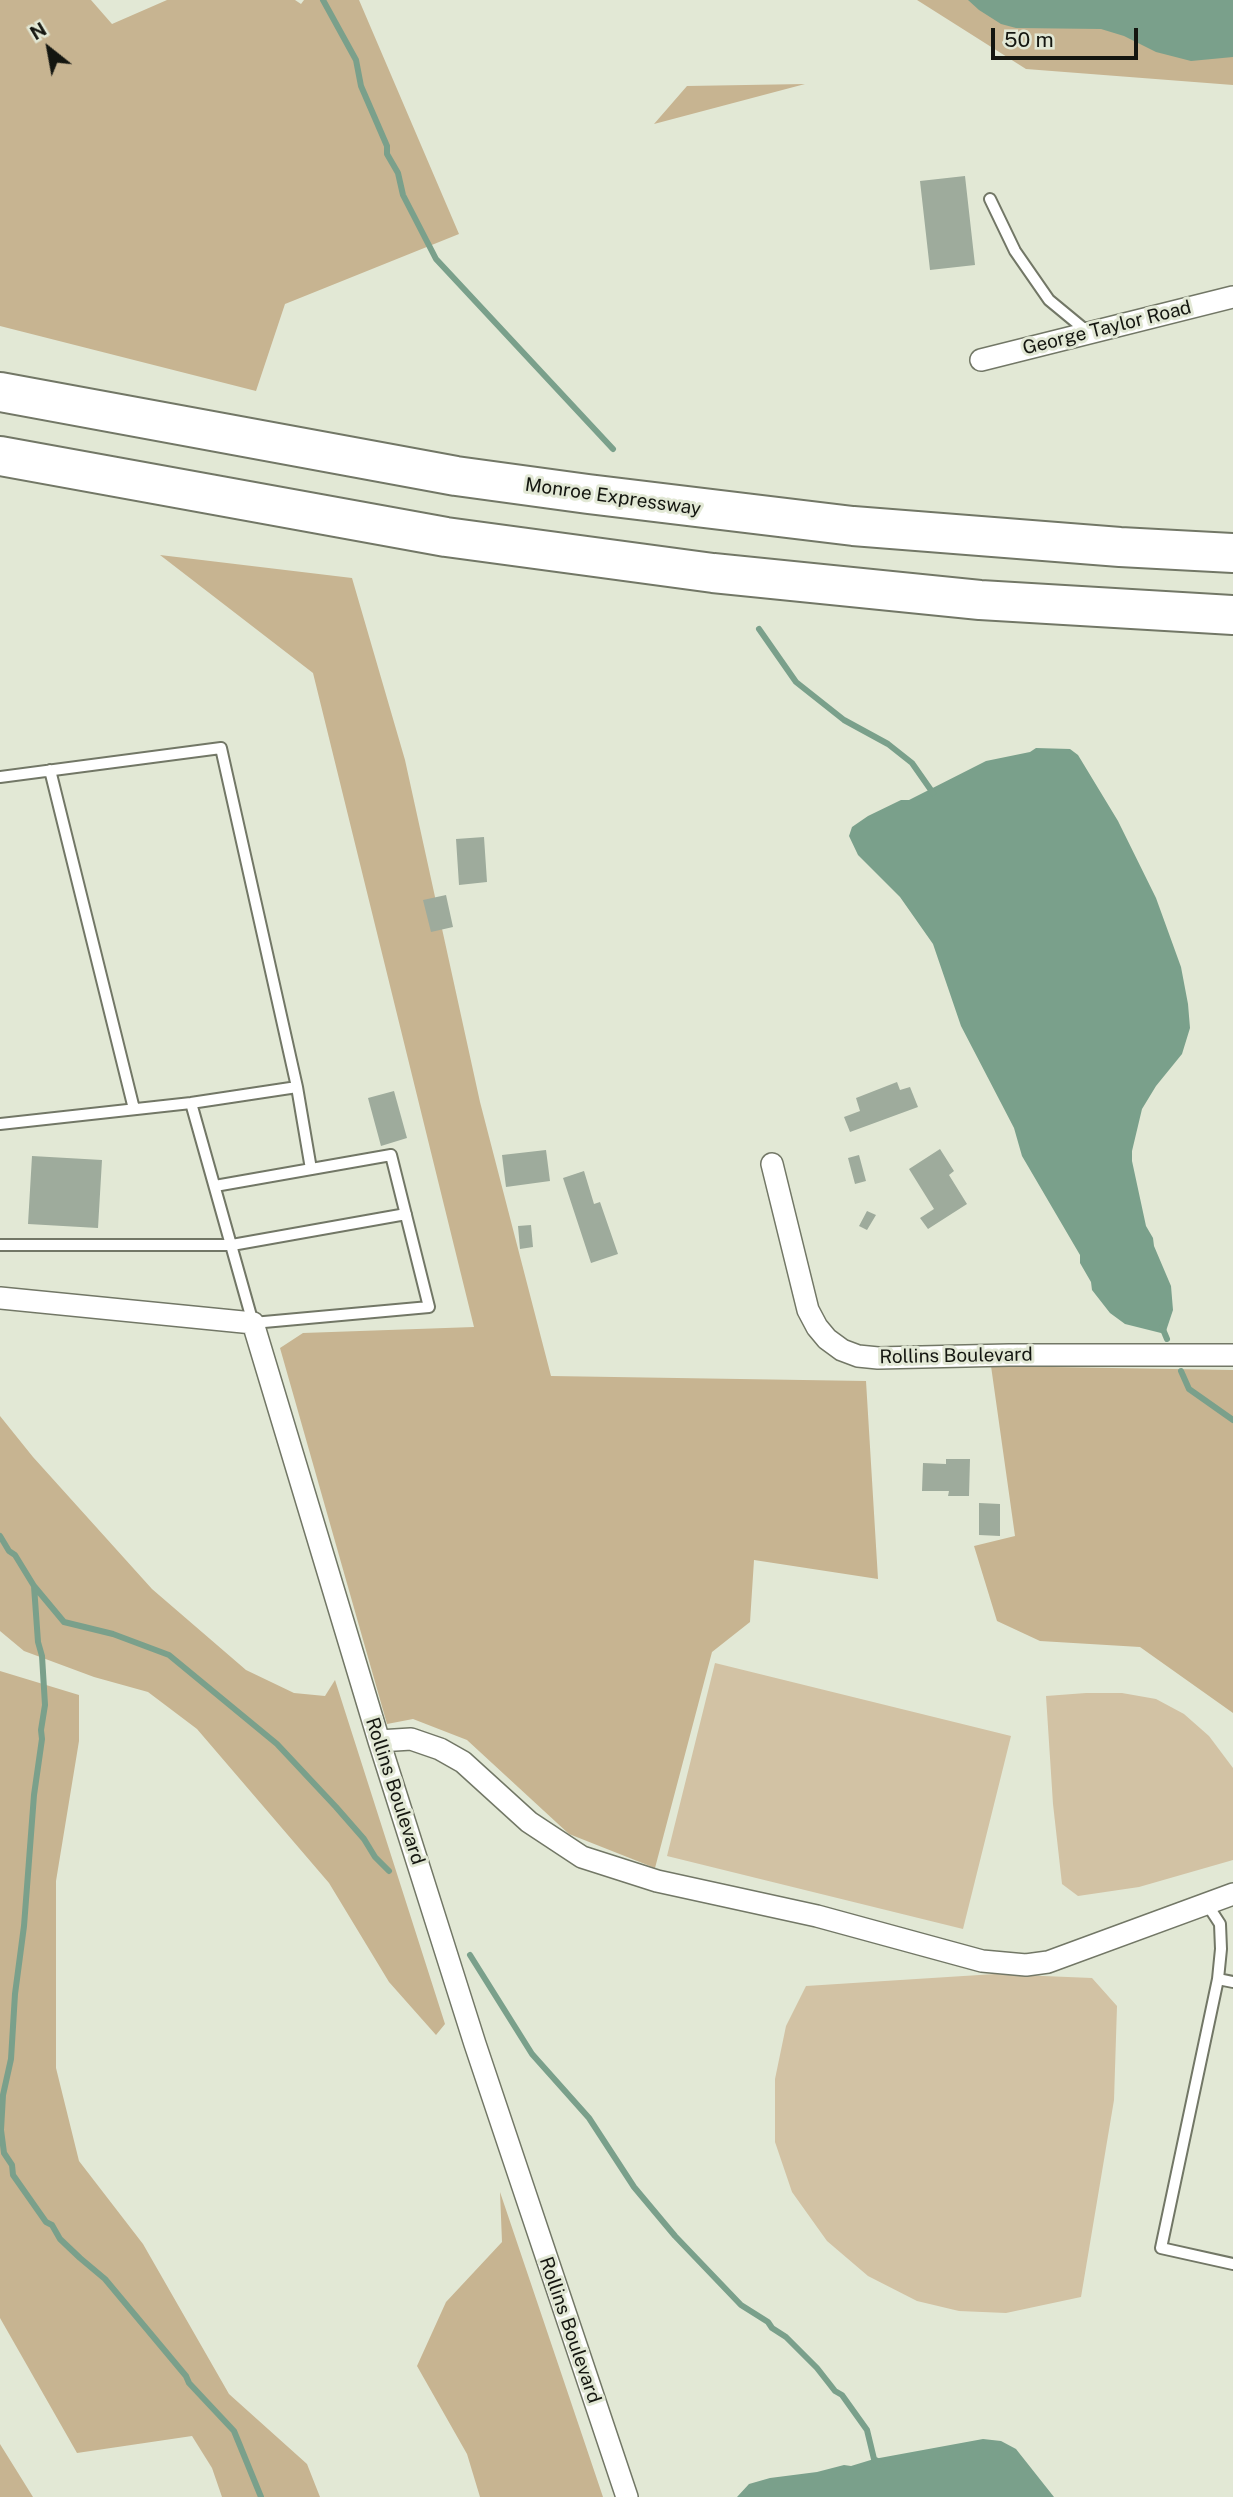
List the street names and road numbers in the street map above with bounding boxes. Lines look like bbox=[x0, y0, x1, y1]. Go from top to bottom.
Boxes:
street label: George Taylor Road bbox=[1020, 296, 1194, 360]
street label: Monroe Expressway bbox=[524, 473, 702, 521]
street label: Rollins Boulevard bbox=[879, 1343, 1033, 1369]
street label: Rollins Boulevard bbox=[360, 1715, 430, 1867]
street label: Rollins Boulevard bbox=[534, 2254, 606, 2406]

